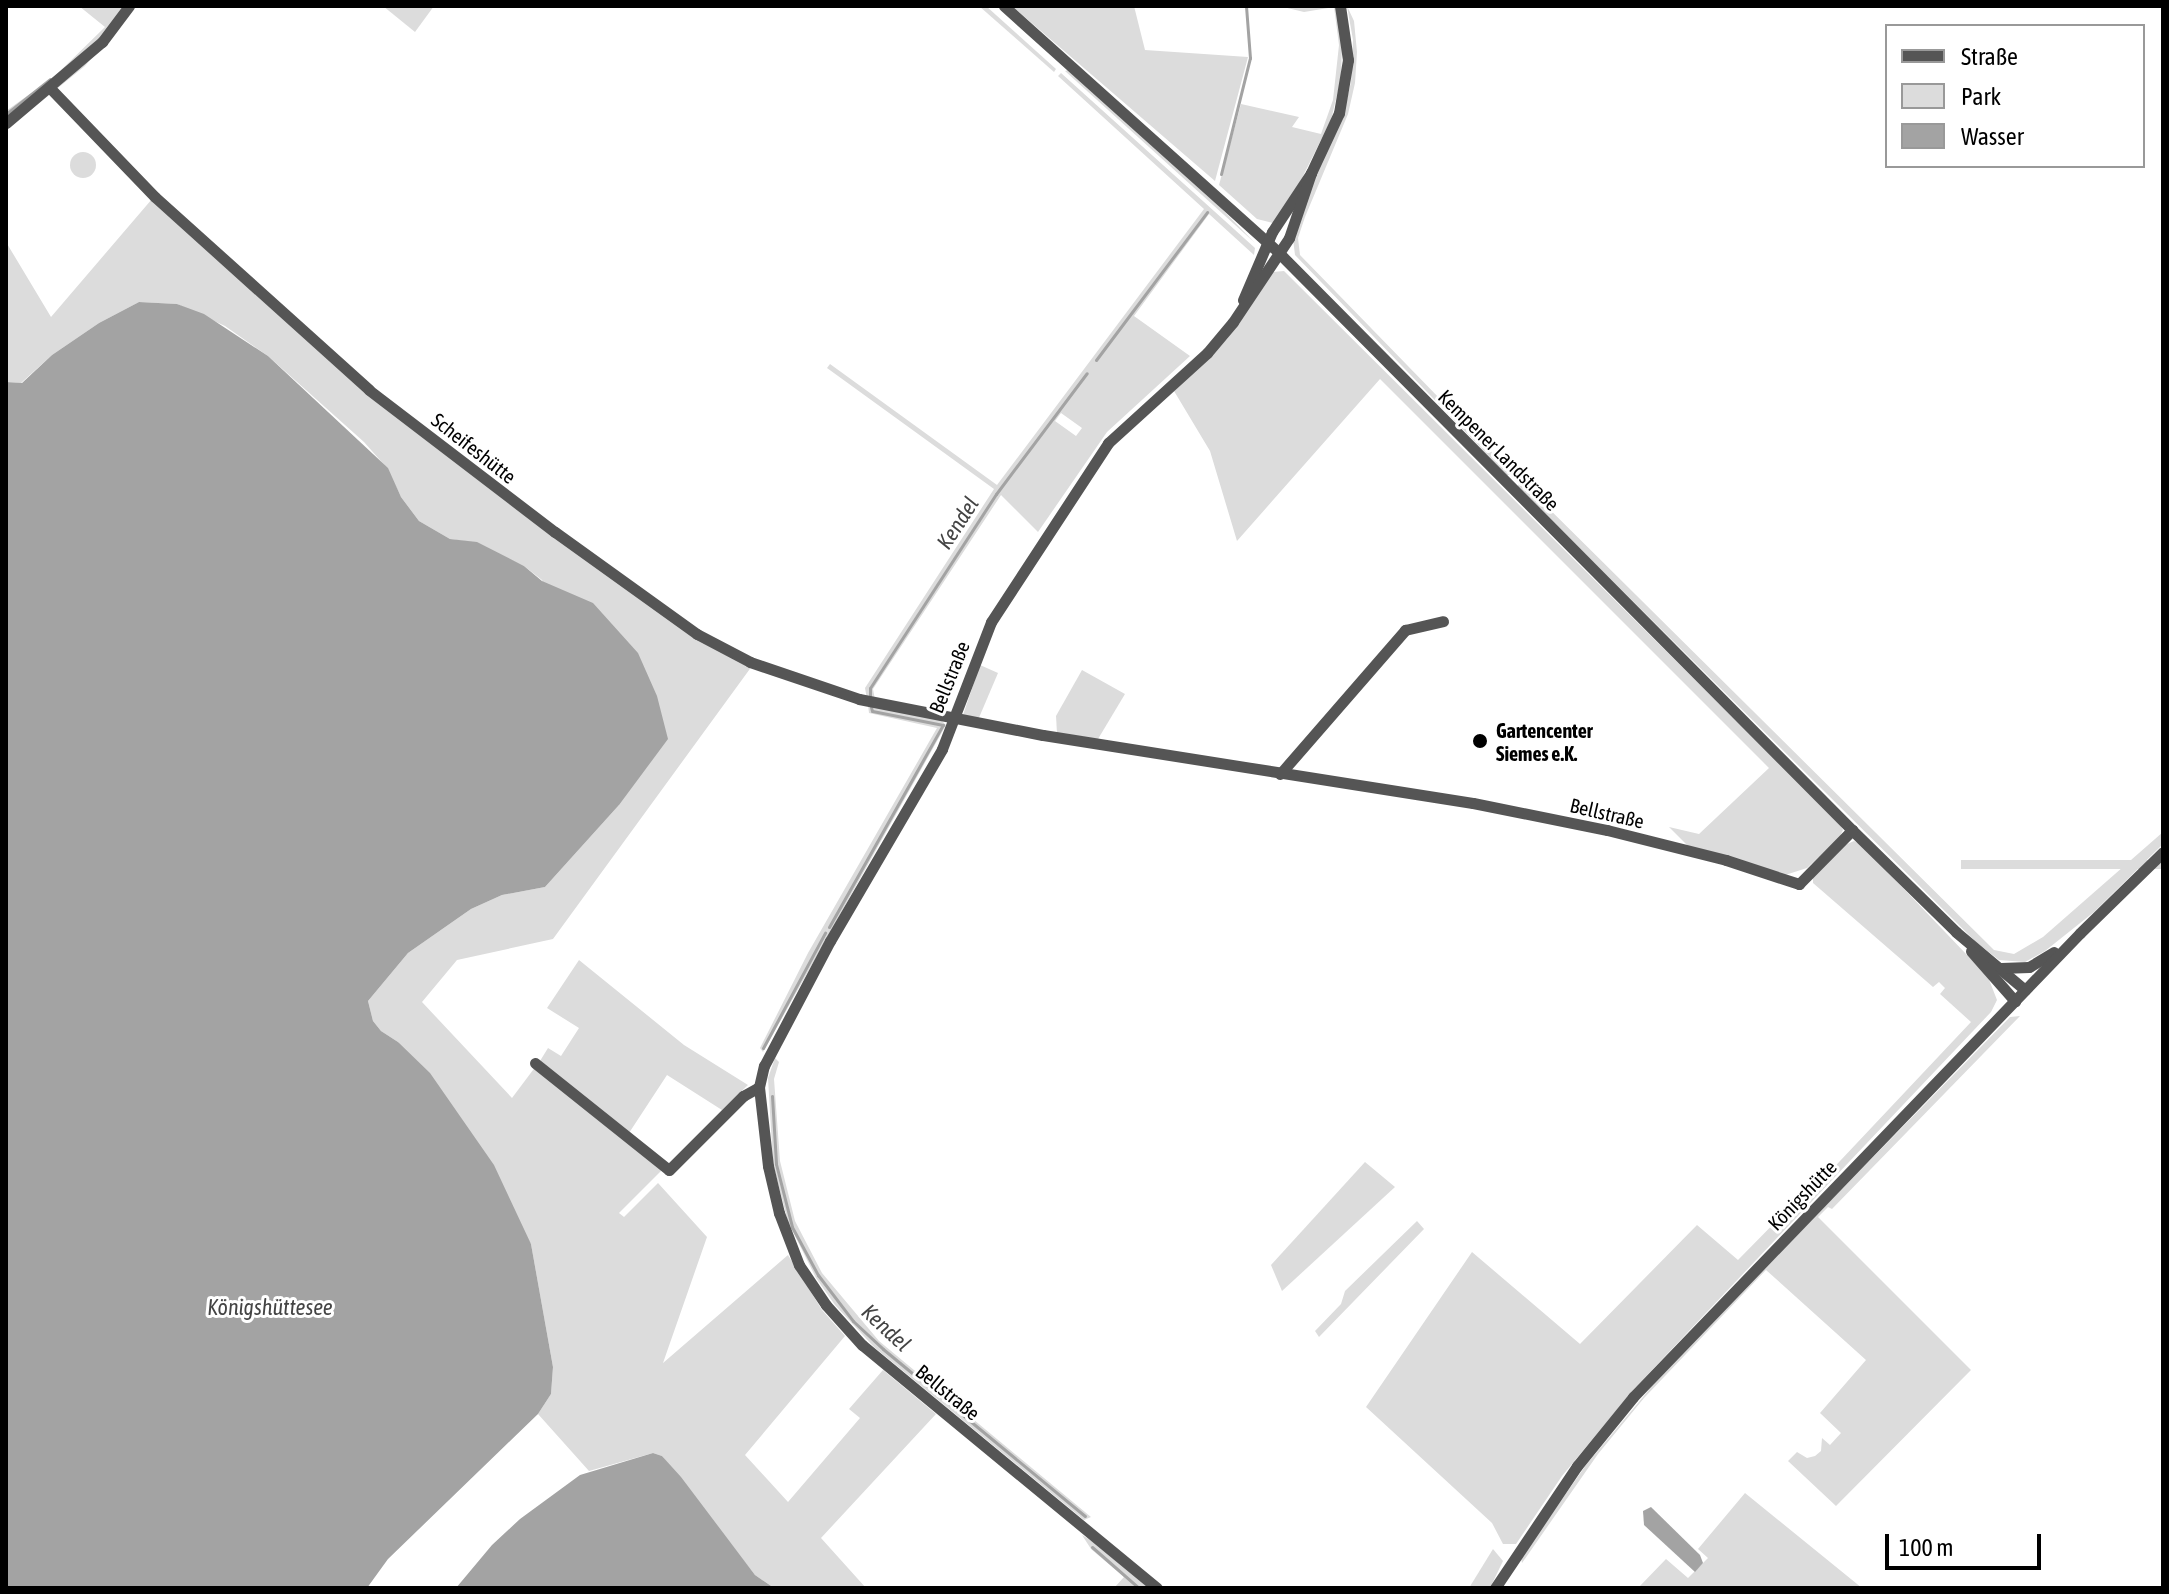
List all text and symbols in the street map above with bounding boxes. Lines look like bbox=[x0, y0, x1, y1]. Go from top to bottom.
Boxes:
legend bbox=[1885, 24, 2145, 168]
text: Straße bbox=[1961, 43, 2018, 70]
text: Park bbox=[1961, 83, 2001, 110]
text: Wasser bbox=[1961, 123, 2024, 150]
street label: Kempener Landstraße bbox=[1434, 385, 1564, 515]
street label: Scheifeshütte bbox=[427, 408, 521, 488]
water label: Kendel bbox=[931, 492, 985, 554]
street label: Bellstraße bbox=[924, 638, 974, 716]
place label: Gartencenter Siemes e.K. bbox=[1496, 718, 1593, 765]
marker: Gartencenter Siemes e.K. bbox=[1471, 732, 1489, 750]
street label: Bellstraße bbox=[1568, 793, 1646, 833]
street label: Königshütte bbox=[1763, 1155, 1841, 1235]
water label: Königshüttesee bbox=[207, 1295, 333, 1321]
water label: Kendel bbox=[856, 1299, 916, 1357]
street label: Bellstraße bbox=[911, 1359, 985, 1425]
scale bar bbox=[1889, 1518, 2045, 1568]
text: 100 m bbox=[1899, 1534, 1953, 1561]

